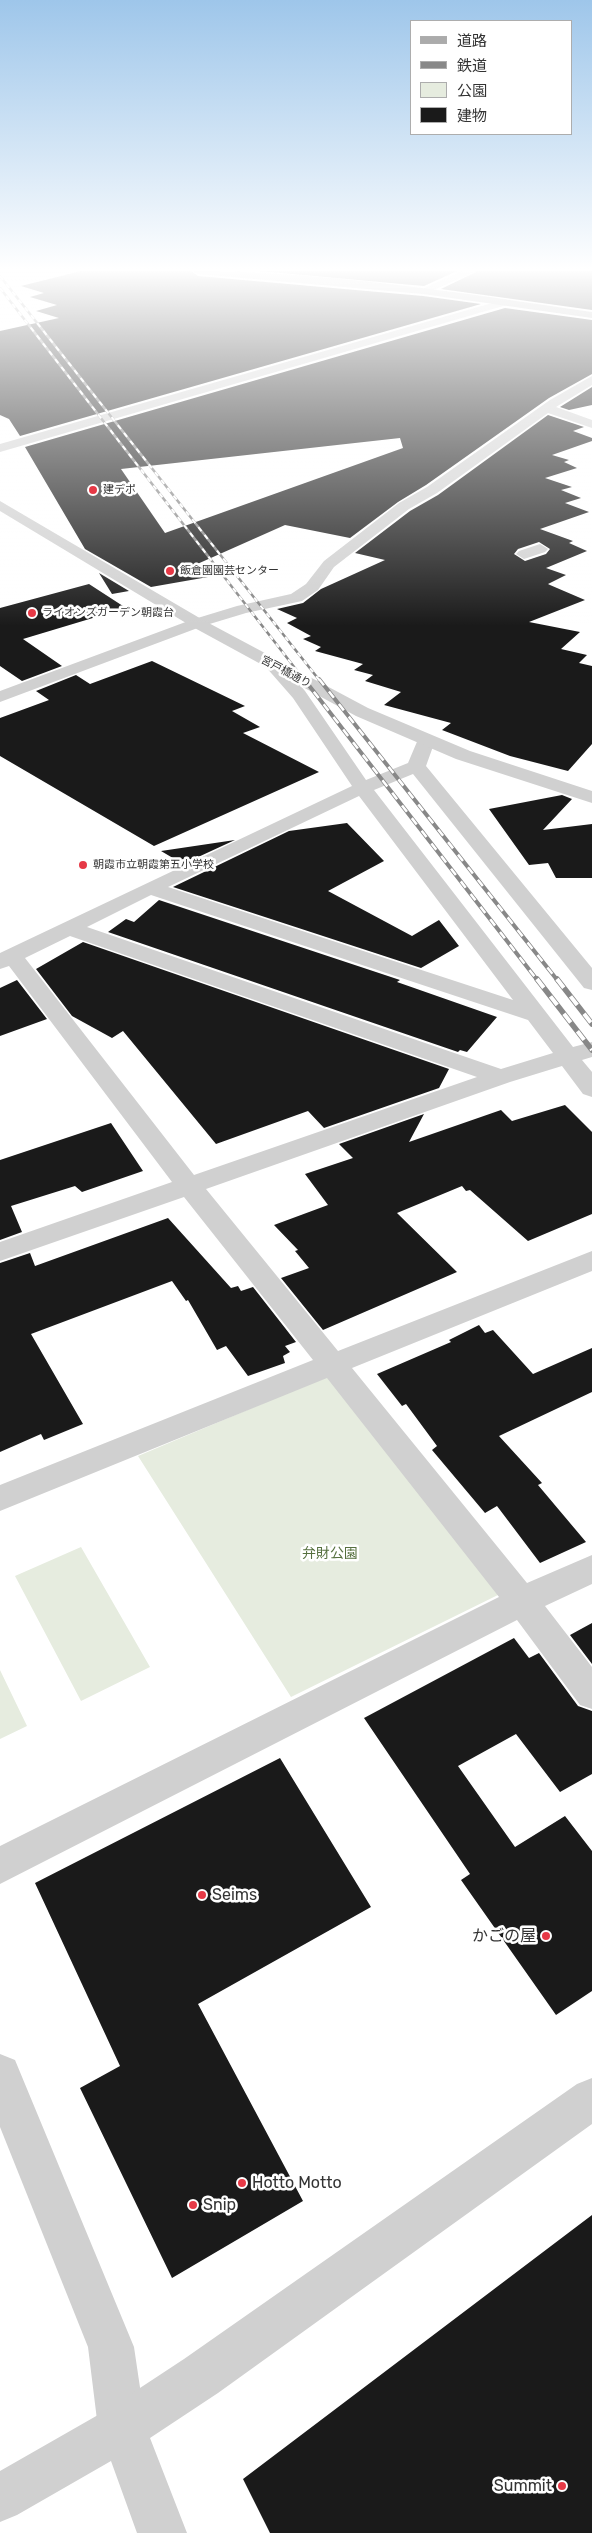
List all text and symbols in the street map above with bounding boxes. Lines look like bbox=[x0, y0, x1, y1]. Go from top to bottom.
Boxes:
legend bbox=[410, 20, 572, 135]
text: 道路 bbox=[457, 32, 487, 50]
text: 鉄道 bbox=[457, 57, 487, 75]
text: 公園 bbox=[457, 82, 487, 100]
text: 建物 bbox=[457, 107, 487, 125]
place label: 建デポ bbox=[103, 483, 136, 497]
marker: 建デポ bbox=[87, 484, 99, 496]
place label: 飯倉園園芸センター bbox=[180, 564, 279, 578]
marker: 飯倉園園芸センター bbox=[164, 565, 176, 577]
place label: ライオンズガーデン朝霞台 bbox=[42, 606, 174, 620]
marker: ライオンズガーデン朝霞台 bbox=[26, 607, 38, 619]
street label: 宮戸橋通り bbox=[259, 653, 313, 691]
place label: 朝霞市立朝霞第五小学校 bbox=[93, 858, 214, 872]
marker: 朝霞市立朝霞第五小学校 bbox=[77, 859, 89, 871]
park label: 弁財公園 bbox=[302, 1546, 358, 1562]
place label: Seims bbox=[212, 1885, 257, 1905]
marker: Seims bbox=[196, 1889, 208, 1901]
place label: かごの屋 bbox=[472, 1926, 536, 1946]
marker: かごの屋 bbox=[540, 1930, 552, 1942]
place label: Hotto Motto bbox=[252, 2173, 342, 2193]
marker: Hotto Motto bbox=[236, 2177, 248, 2189]
place label: Snip bbox=[203, 2195, 236, 2215]
marker: Snip bbox=[187, 2199, 199, 2211]
place label: Summit bbox=[494, 2476, 552, 2496]
marker: Summit bbox=[556, 2480, 568, 2492]

